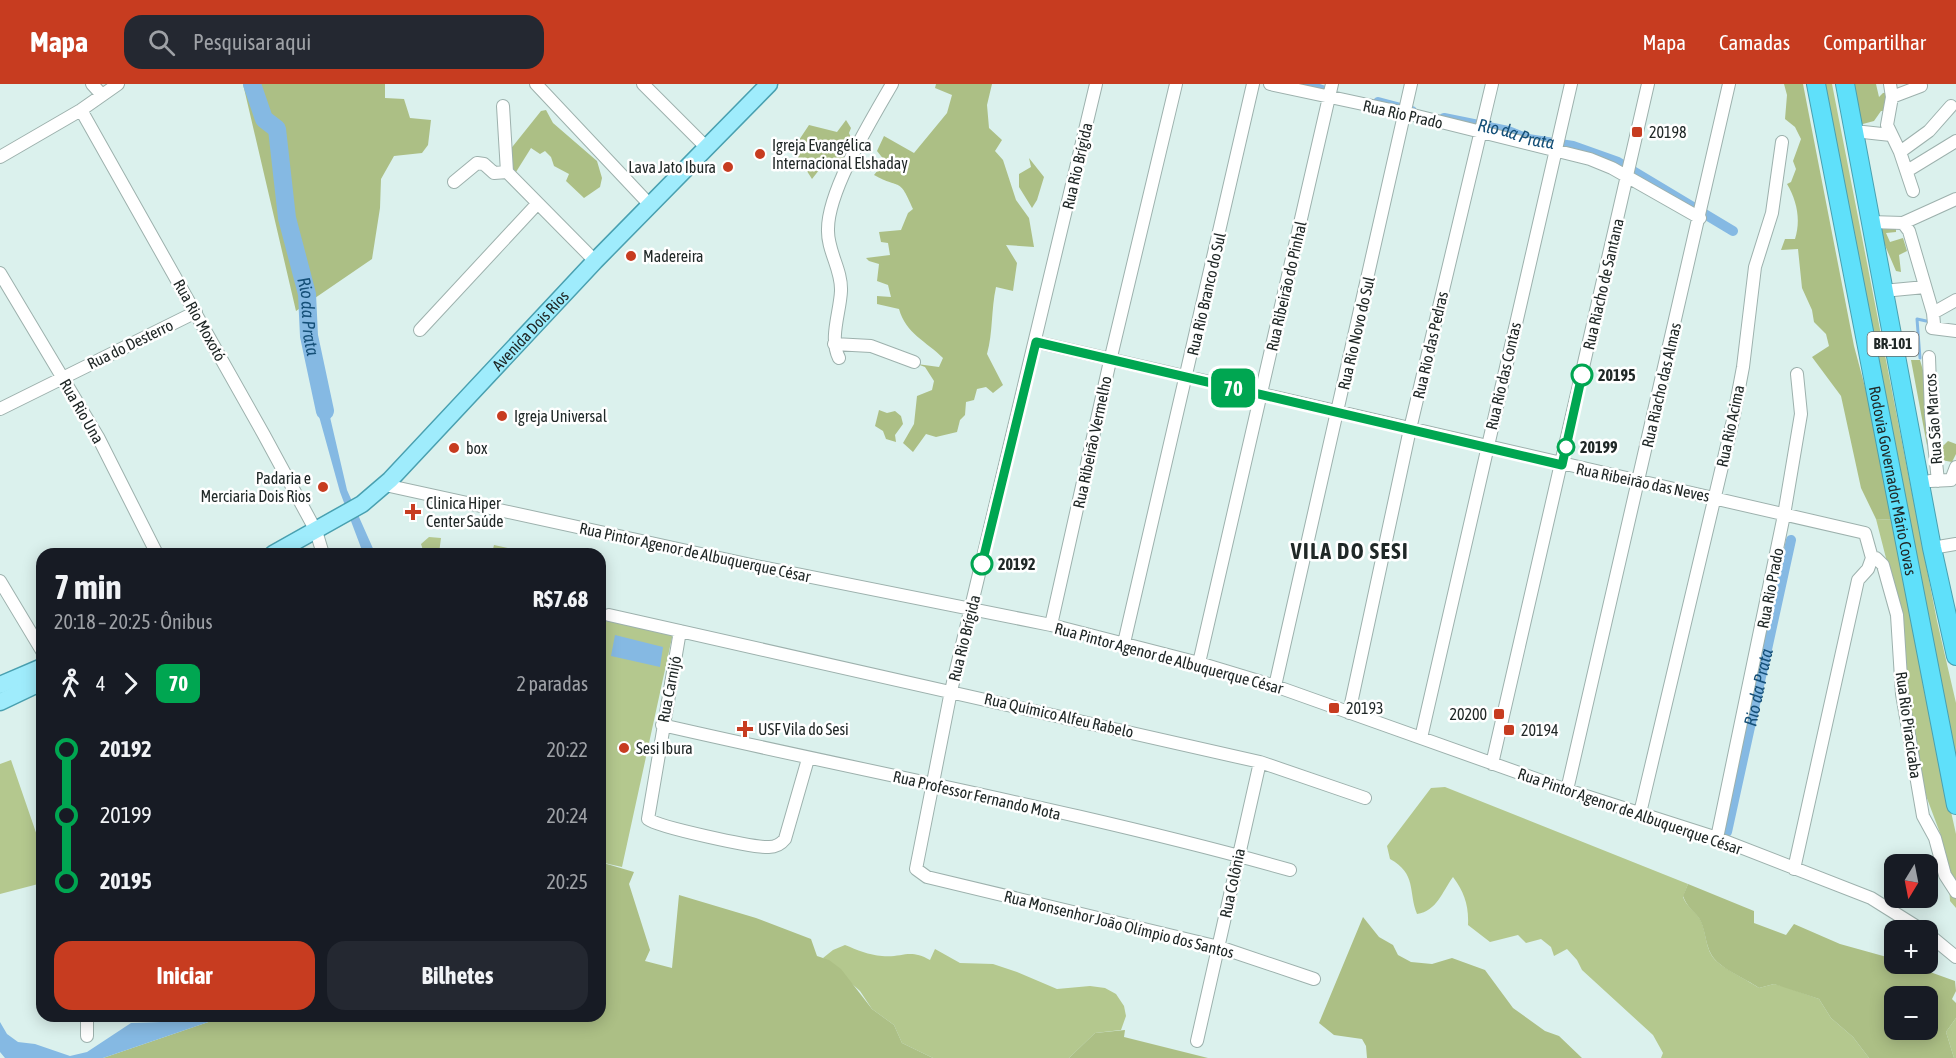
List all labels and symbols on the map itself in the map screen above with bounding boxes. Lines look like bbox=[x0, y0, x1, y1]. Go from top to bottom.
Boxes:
street label: Rua Rio Prado bbox=[1361, 96, 1445, 132]
water label: Rio da Prata bbox=[1476, 114, 1557, 153]
street label: Rua Rio Brígida bbox=[1058, 121, 1097, 211]
place label: 20198 bbox=[1649, 123, 1687, 141]
marker: 20198 bbox=[1630, 125, 1644, 139]
place label: Igreja Evangélica Internacional Elshaday bbox=[772, 136, 908, 173]
marker: Igreja Evangélica Internacional Elshaday bbox=[753, 147, 767, 161]
place label: Lava Jato Ibura bbox=[628, 158, 716, 176]
marker: Lava Jato Ibura bbox=[721, 160, 735, 174]
street label: Rua Riacho de Santana bbox=[1579, 217, 1627, 351]
street label: Rua Ribeirão do Pinhal bbox=[1262, 219, 1310, 353]
street label: Rua Rio Branco do Sul bbox=[1183, 230, 1229, 357]
place label: Madereira bbox=[643, 247, 704, 265]
marker: Madereira bbox=[624, 249, 638, 263]
street label: Rua Rio Novo do Sul bbox=[1334, 274, 1378, 391]
water label: Rio da Prata bbox=[293, 275, 324, 358]
street label: Rua Rio Moxotó bbox=[170, 276, 230, 364]
street label: Avenida Dois Rios bbox=[488, 286, 572, 374]
street label: Rua Rio das Pedras bbox=[1409, 289, 1451, 400]
street label: Rua do Desterro bbox=[84, 315, 176, 373]
street label: Rua Rio das Contas bbox=[1482, 320, 1524, 432]
street label: Rua Riacho das Almas bbox=[1638, 321, 1684, 449]
road number: BR-101 bbox=[1868, 332, 1918, 356]
marker: 20195 bbox=[1571, 364, 1593, 386]
place label: 20195 bbox=[1598, 366, 1636, 384]
line badge: 70 bbox=[1206, 368, 1260, 408]
street label: Rua São Marcos bbox=[1921, 373, 1945, 465]
street label: Rua Ribeirão Vermelho bbox=[1069, 374, 1115, 510]
street label: Rua Rio Una bbox=[56, 376, 108, 446]
street label: Rua Rio Acima bbox=[1713, 383, 1747, 469]
street label: Rodovia Governador Mário Covas bbox=[1866, 384, 1920, 577]
place label: Igreja Universal bbox=[514, 407, 608, 426]
marker: Igreja Universal bbox=[495, 409, 509, 423]
marker: 20199 bbox=[1557, 438, 1575, 456]
place label: 20199 bbox=[1580, 438, 1618, 456]
place label: box bbox=[466, 439, 488, 457]
marker: box bbox=[447, 441, 461, 455]
street label: Rua Ribeirão das Neves bbox=[1575, 459, 1712, 505]
place label: Padaria e Merciaria Dois Rios bbox=[200, 469, 311, 505]
marker: Padaria e Merciaria Dois Rios bbox=[316, 480, 330, 494]
place label: Clinica Hiper Center Saúde bbox=[426, 494, 504, 530]
marker: Clinica Hiper Center Saúde bbox=[404, 503, 422, 521]
street label: Rua Pintor Agenor de Albuquerque César bbox=[578, 519, 812, 586]
district label: VILA DO SESI bbox=[1290, 538, 1409, 564]
street label: Rua Rio Prado bbox=[1753, 546, 1787, 630]
marker: 20192 bbox=[971, 553, 993, 575]
place label: 20192 bbox=[998, 555, 1036, 573]
street label: Rua Rio Brígida bbox=[945, 593, 984, 683]
street label: Rua Pintor Agenor de Albuquerque César bbox=[1053, 619, 1285, 698]
water label: Rio da Prata bbox=[1740, 646, 1777, 728]
street label: Rua Carnijó bbox=[654, 654, 685, 724]
street label: Rua Rio Piracicaba bbox=[1893, 670, 1925, 780]
street label: Rua Químico Alfeu Rabelo bbox=[983, 689, 1135, 741]
place label: 20193 bbox=[1346, 699, 1384, 717]
marker: 20193 bbox=[1327, 701, 1341, 715]
place label: 20200 bbox=[1449, 705, 1487, 723]
marker: 20200 bbox=[1492, 707, 1506, 721]
marker: USF Vila do Sesi bbox=[736, 720, 754, 738]
place label: USF Vila do Sesi bbox=[758, 720, 849, 738]
place label: 20194 bbox=[1521, 721, 1559, 739]
marker: 20194 bbox=[1502, 723, 1516, 737]
place label: Sesi Ibura bbox=[636, 739, 693, 757]
marker: Sesi Ibura bbox=[617, 741, 631, 755]
street label: Rua Pintor Agenor de Albuquerque César bbox=[1515, 764, 1745, 859]
street label: Rua Professor Fernando Mota bbox=[891, 767, 1063, 823]
street label: Rua Colônia bbox=[1216, 847, 1248, 919]
north arrow bbox=[1884, 854, 1938, 908]
street label: Rua Monsenhor João Olímpio dos Santos bbox=[1002, 887, 1236, 962]

